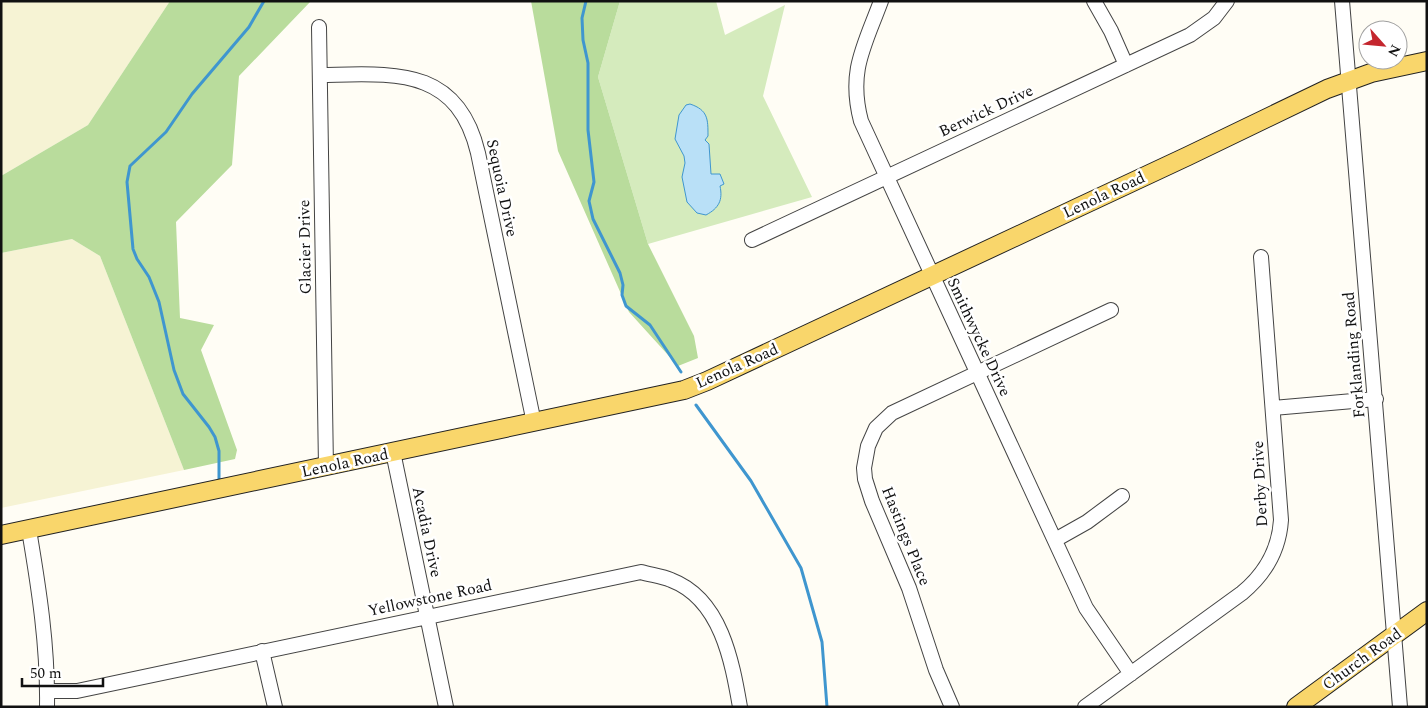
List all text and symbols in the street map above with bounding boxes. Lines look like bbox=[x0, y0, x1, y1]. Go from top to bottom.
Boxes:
north arrow bbox=[1358, 20, 1408, 70]
text: N bbox=[1382, 41, 1406, 61]
street label: Berwick Drive bbox=[935, 79, 1037, 143]
street label: Sequoia Drive bbox=[480, 137, 524, 239]
street label: Lenola Road bbox=[1059, 165, 1149, 225]
street label: Glacier Drive bbox=[292, 199, 318, 295]
street label: Smithwycke Drive bbox=[941, 274, 1017, 400]
street label: Forklanding Road bbox=[1337, 291, 1371, 419]
street label: Lenola Road bbox=[692, 337, 782, 395]
street label: Derby Drive bbox=[1246, 440, 1274, 528]
street label: Lenola Road bbox=[299, 442, 391, 484]
street label: Hastings Place bbox=[875, 483, 937, 589]
street label: Acadia Drive bbox=[406, 484, 448, 580]
street label: Yellowstone Road bbox=[366, 573, 494, 623]
street label: Church Road bbox=[1317, 622, 1407, 696]
scale bar bbox=[22, 656, 104, 688]
text: 50 m bbox=[30, 662, 62, 685]

